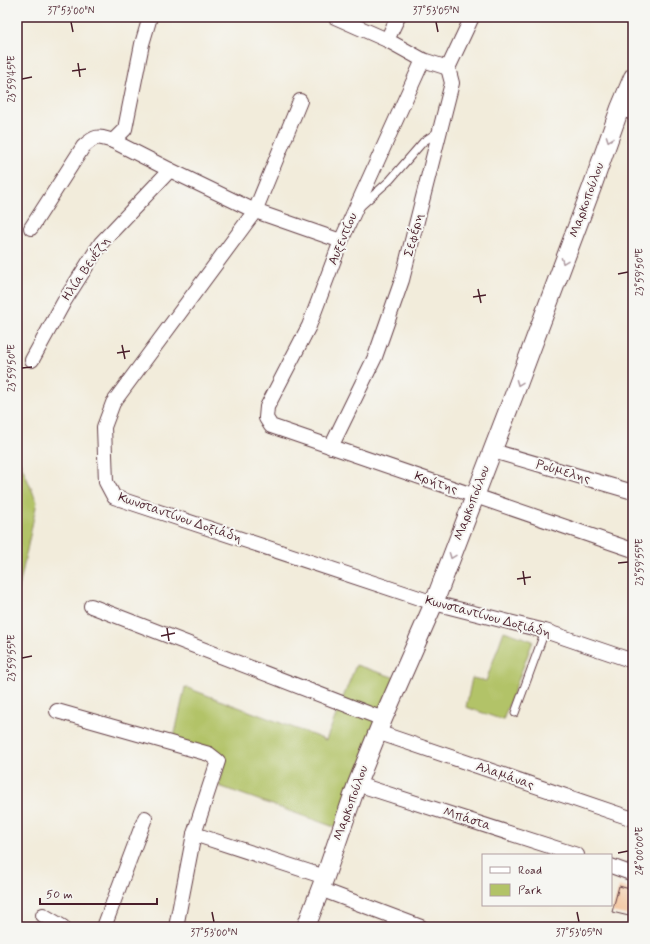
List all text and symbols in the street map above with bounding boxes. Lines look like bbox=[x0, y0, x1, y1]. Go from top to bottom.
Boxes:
text: 37°53'00"N bbox=[48, 4, 95, 18]
text: 37°53'05"N bbox=[413, 4, 460, 18]
text: 23°59'45"E bbox=[5, 55, 19, 103]
one-way arrow bbox=[606, 136, 614, 143]
street label: Μαρκοπούλου bbox=[566, 160, 609, 240]
street label: Αυξεντίου bbox=[324, 210, 362, 268]
street label: Σεφέρη bbox=[400, 212, 428, 258]
street label: Ηλία Βενέζη bbox=[58, 233, 114, 305]
text: 23°59'50"E bbox=[633, 248, 647, 296]
one-way arrow bbox=[561, 258, 569, 265]
text: 23°59'50"E bbox=[5, 344, 19, 392]
one-way arrow bbox=[515, 379, 523, 386]
street label: Ρούμελης bbox=[534, 456, 593, 488]
street label: Μαρκοπούλου bbox=[450, 463, 494, 543]
street label: Κρήτης bbox=[412, 468, 460, 498]
street label: Κωνσταντίνου Δοξιάδη bbox=[116, 489, 244, 547]
text: 23°59'55"E bbox=[633, 538, 647, 586]
one-way arrow bbox=[448, 553, 456, 560]
street label: Κωνσταντίνου Δοξιάδη bbox=[423, 592, 553, 642]
text: 23°59'55"E bbox=[5, 634, 19, 682]
street label: Αλαμάνας bbox=[474, 758, 537, 794]
street label: Μαρκοπούλου bbox=[330, 763, 373, 843]
street label: Μπάστα bbox=[441, 803, 493, 835]
text: 24°00'00"E bbox=[633, 827, 647, 875]
legend bbox=[482, 854, 612, 906]
text: Road bbox=[518, 863, 542, 879]
scale bar bbox=[40, 880, 157, 906]
text: Park bbox=[518, 883, 542, 899]
text: 50 m bbox=[46, 887, 73, 903]
text: 37°53'00"N bbox=[191, 926, 238, 940]
text: 37°53'05"N bbox=[556, 926, 603, 940]

